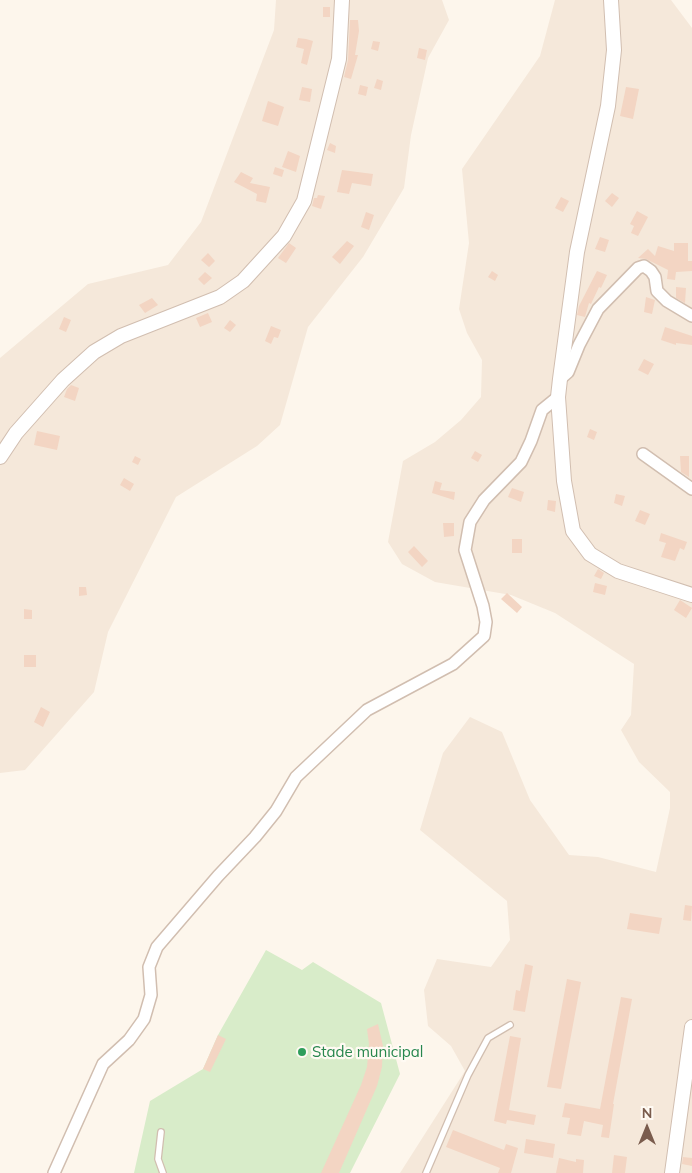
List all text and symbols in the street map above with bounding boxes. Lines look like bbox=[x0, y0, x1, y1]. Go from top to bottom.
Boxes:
place label: Stade municipal bbox=[312, 1043, 423, 1061]
marker: Stade municipal bbox=[296, 1046, 308, 1058]
north arrow bbox=[622, 1103, 672, 1153]
text: N bbox=[642, 1104, 652, 1122]

